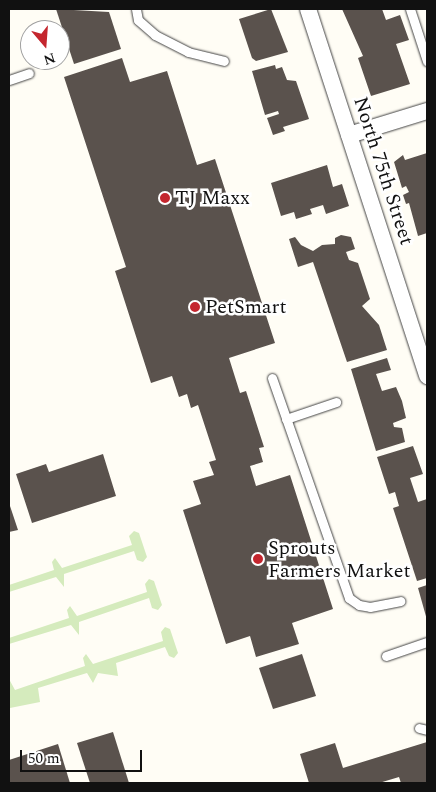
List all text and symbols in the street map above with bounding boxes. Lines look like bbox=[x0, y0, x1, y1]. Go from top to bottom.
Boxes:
north arrow bbox=[20, 20, 70, 70]
text: N bbox=[41, 47, 58, 71]
street label: North 75th Street bbox=[348, 94, 418, 248]
place label: TJ Maxx bbox=[175, 186, 250, 210]
marker: TJ Maxx bbox=[159, 192, 171, 204]
place label: PetSmart bbox=[205, 295, 287, 319]
marker: PetSmart bbox=[189, 301, 201, 313]
place label: Sprouts Farmers Market bbox=[268, 536, 410, 583]
marker: Sprouts Farmers Market bbox=[252, 553, 264, 565]
scale bar bbox=[22, 740, 145, 772]
text: 50 m bbox=[28, 747, 60, 770]

